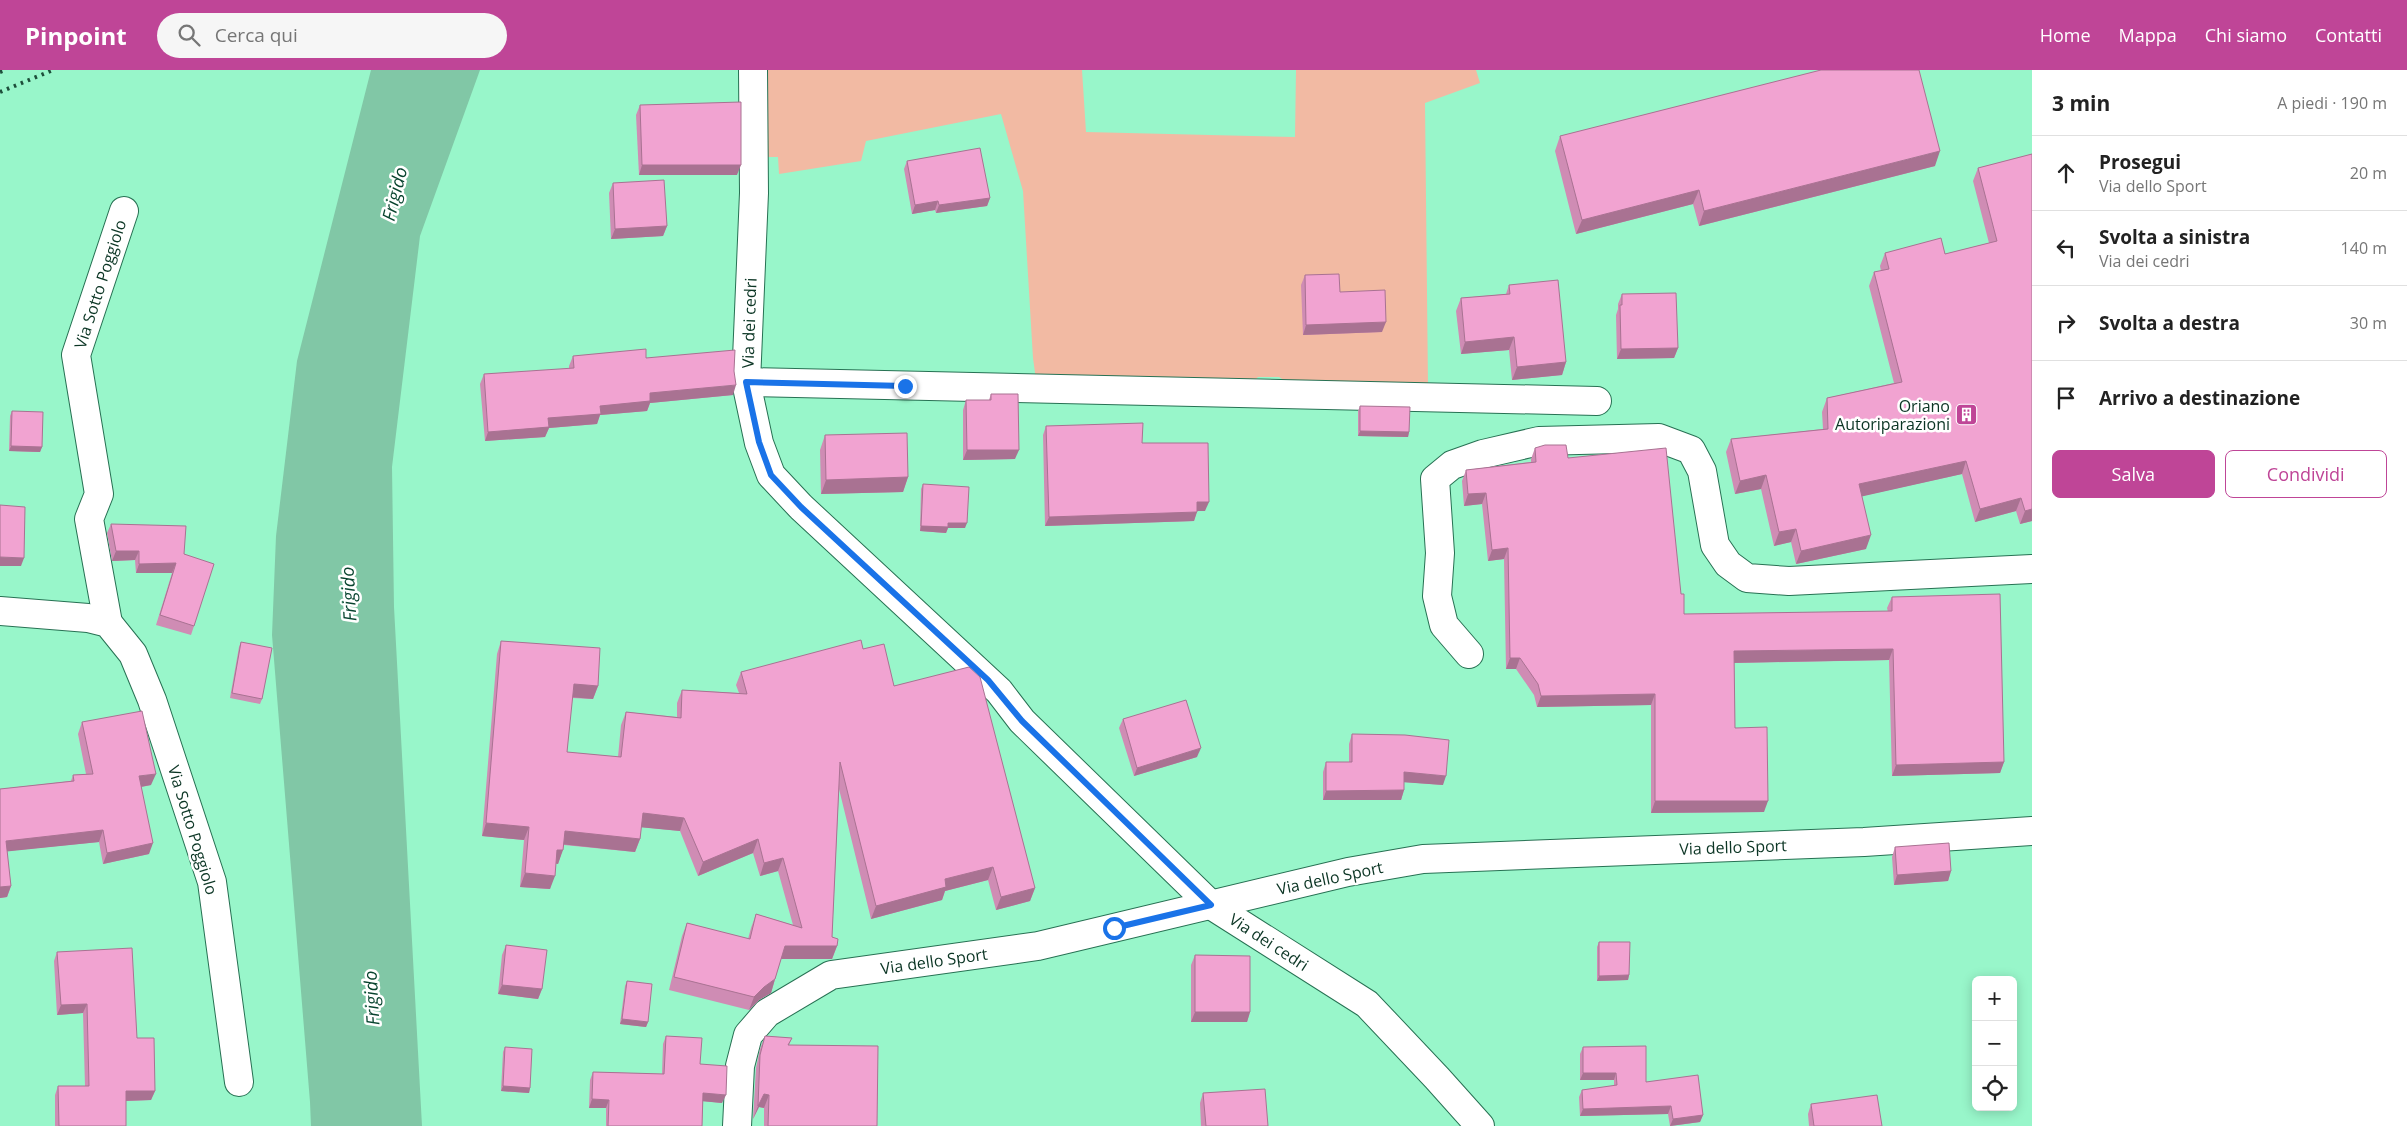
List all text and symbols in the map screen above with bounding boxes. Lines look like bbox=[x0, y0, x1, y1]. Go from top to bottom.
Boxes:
search box bbox=[157, 13, 507, 58]
text: Pinpoint bbox=[25, 19, 127, 52]
icon: search bbox=[175, 21, 203, 49]
text: Cerca qui bbox=[215, 22, 298, 48]
text: Home bbox=[2040, 23, 2091, 47]
text: Mappa bbox=[2119, 23, 2177, 47]
text: Chi siamo bbox=[2205, 23, 2287, 47]
text: Contatti bbox=[2315, 23, 2382, 47]
text: 3 min bbox=[2052, 89, 2110, 117]
text: A piedi · 190 m bbox=[2277, 92, 2387, 114]
text: Prosegui bbox=[2099, 149, 2181, 175]
icon: ahead bbox=[2052, 159, 2080, 187]
text: 20 m bbox=[2350, 162, 2387, 184]
water label: Frigido bbox=[376, 164, 412, 223]
text: Via dello Sport bbox=[2099, 175, 2207, 197]
street label: Via Sotto Poggiolo bbox=[69, 217, 131, 351]
text: Svolta a sinistra bbox=[2099, 224, 2250, 250]
icon: left bbox=[2052, 234, 2080, 262]
text: 140 m bbox=[2341, 237, 2387, 259]
text: Via dei cedri bbox=[2099, 250, 2190, 272]
street label: Via dei cedri bbox=[736, 277, 762, 369]
icon: right bbox=[2052, 309, 2080, 337]
text: Svolta a destra bbox=[2099, 310, 2240, 336]
text: 30 m bbox=[2350, 312, 2387, 334]
route end bbox=[894, 375, 917, 398]
icon: arrive bbox=[2052, 384, 2080, 412]
text: Arrivo a destinazione bbox=[2099, 385, 2300, 411]
place label: Oriano Autoriparazioni bbox=[1835, 395, 1950, 435]
building icon: Oriano Autoriparazioni bbox=[1954, 403, 1978, 427]
button: Salva bbox=[2052, 450, 2215, 498]
button: Condividi bbox=[2225, 450, 2387, 498]
water label: Frigido bbox=[335, 566, 361, 622]
street label: Via Sotto Poggiolo bbox=[163, 763, 223, 897]
street label: Via dello Sport bbox=[1679, 834, 1787, 860]
street label: Via dello Sport bbox=[1275, 856, 1385, 900]
street label: Via dei cedri bbox=[1225, 908, 1313, 976]
route start bbox=[1103, 917, 1126, 940]
street label: Via dello Sport bbox=[879, 943, 989, 979]
water label: Frigido bbox=[358, 970, 384, 1026]
map controls bbox=[1972, 976, 2017, 1111]
button: + bbox=[1972, 976, 2017, 1021]
button: − bbox=[1972, 1021, 2017, 1066]
button: locate bbox=[1972, 1066, 2017, 1111]

